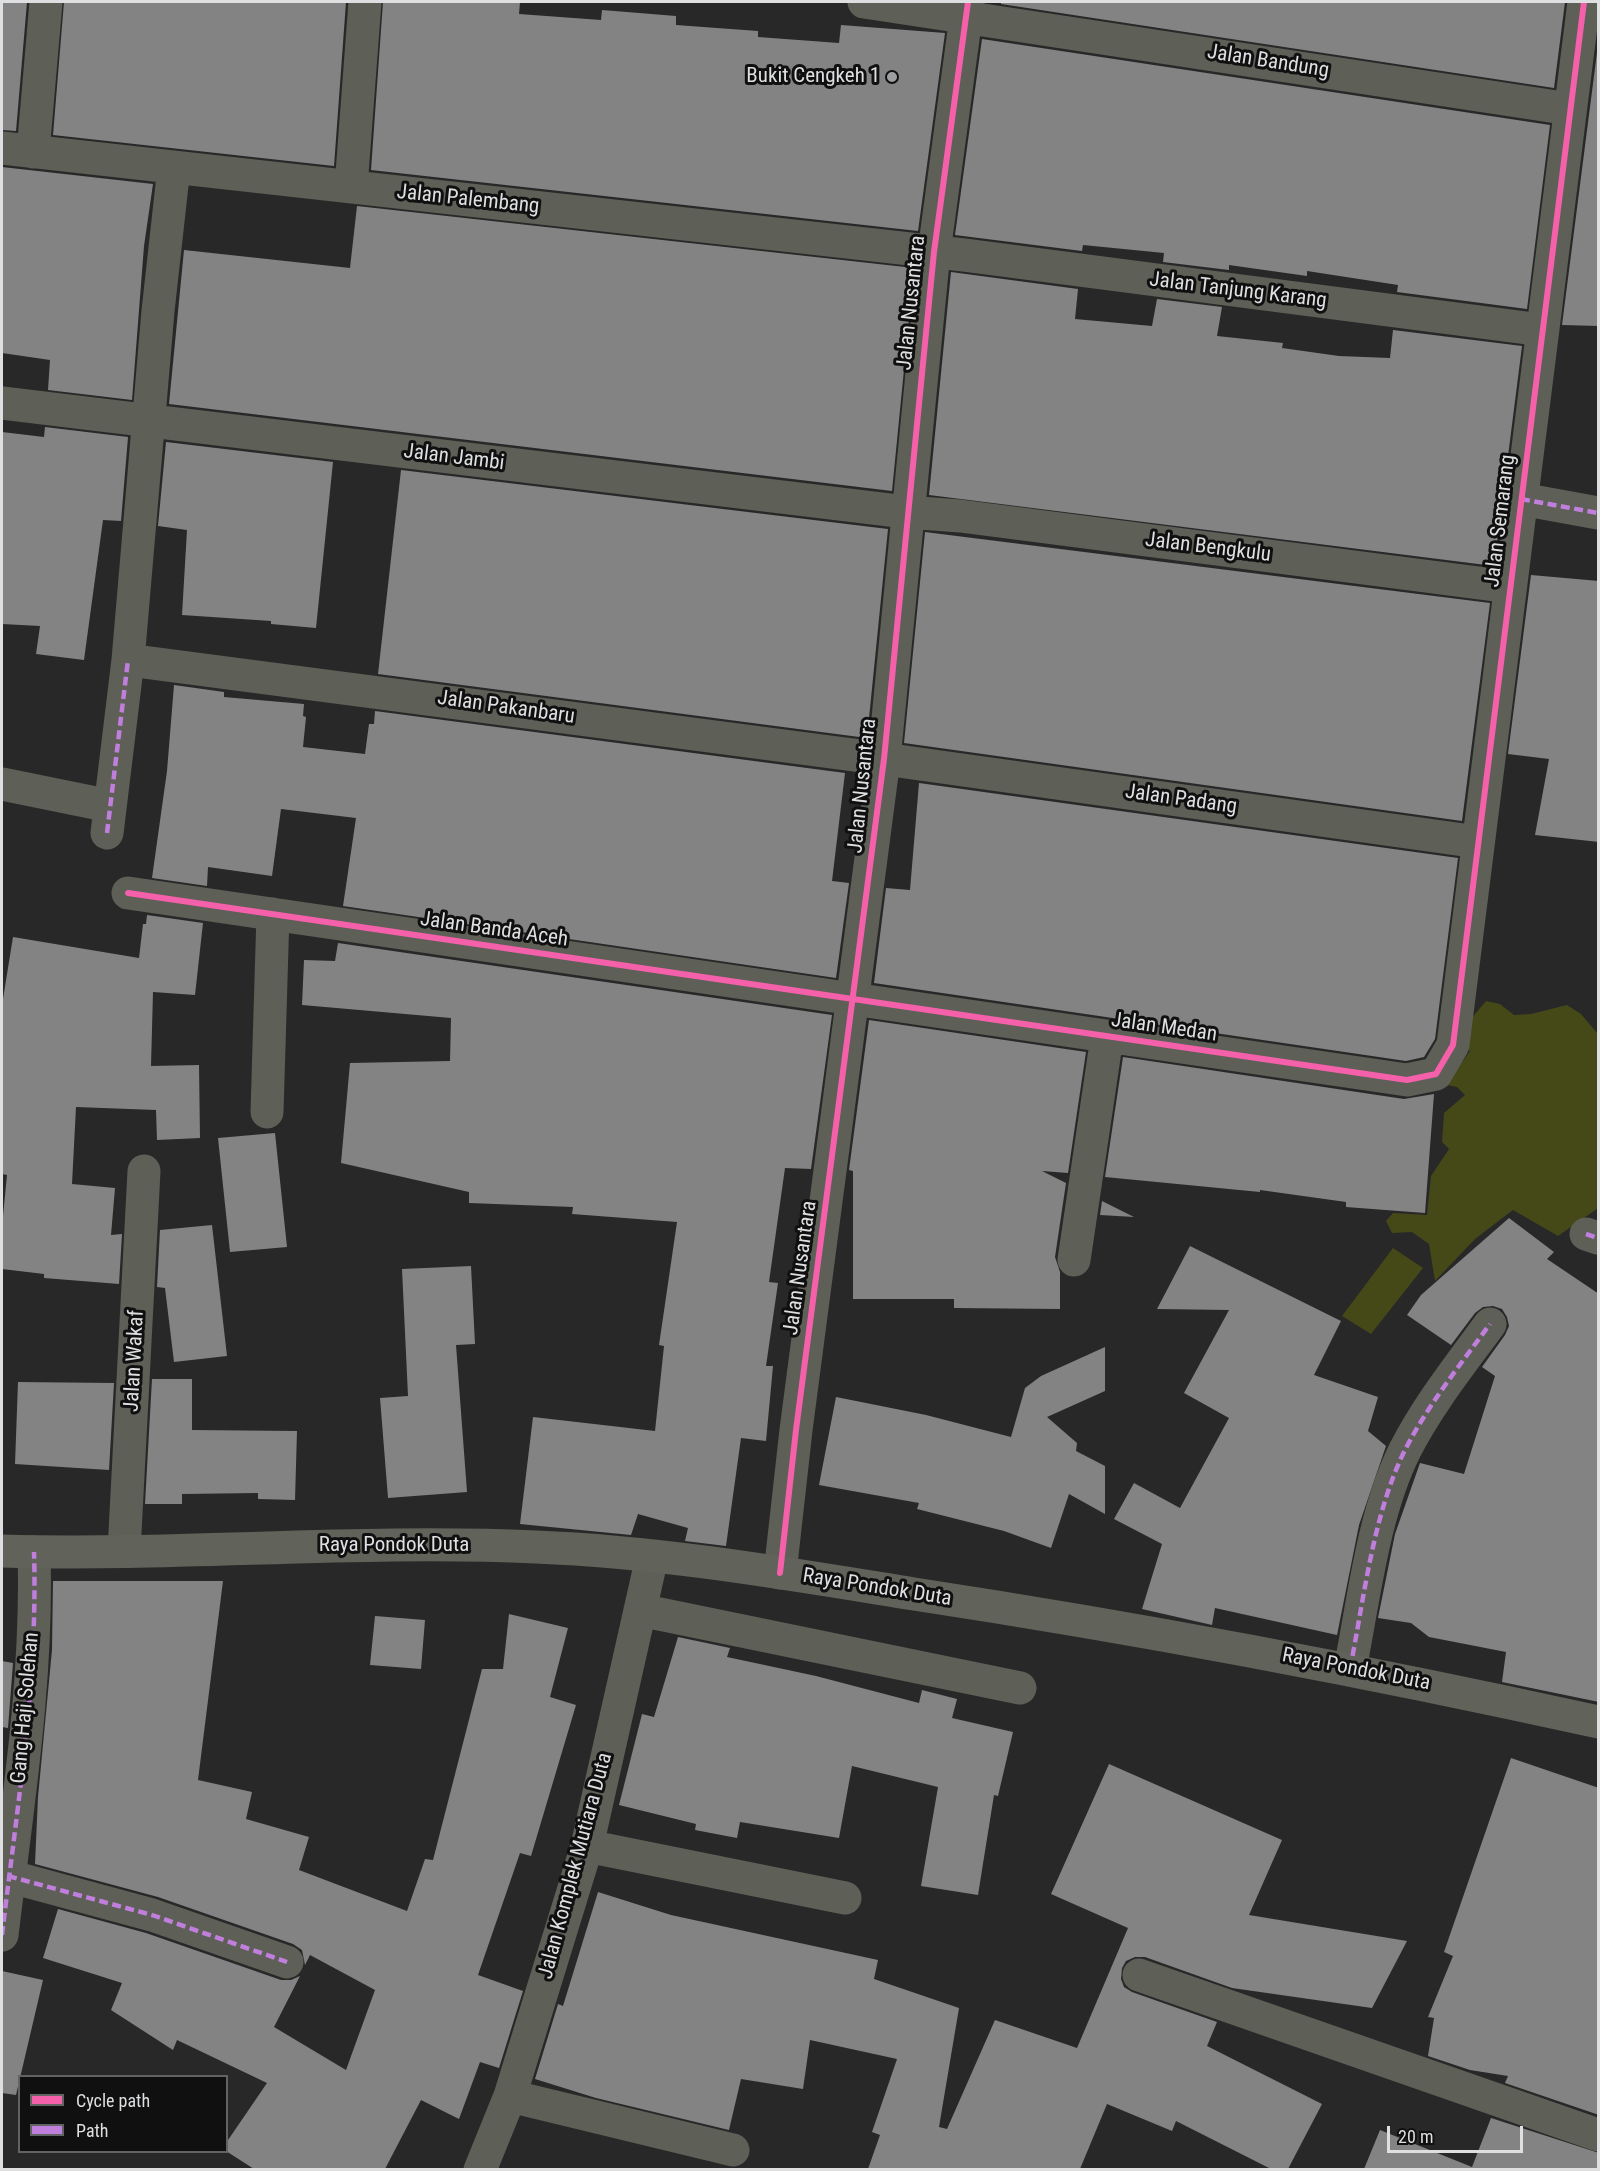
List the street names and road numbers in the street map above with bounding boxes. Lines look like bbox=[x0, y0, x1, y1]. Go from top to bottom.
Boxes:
street label: Jalan Bandung bbox=[1205, 40, 1331, 84]
street label: Jalan Palembang bbox=[396, 180, 540, 220]
street label: Jalan Nusantara bbox=[892, 234, 932, 372]
street label: Jalan Tanjung Karang bbox=[1148, 268, 1328, 314]
street label: Jalan Jambi bbox=[402, 439, 506, 477]
street label: Jalan Semarang bbox=[1480, 453, 1522, 589]
street label: Jalan Bengkulu bbox=[1144, 528, 1272, 568]
street label: Jalan Pakanbaru bbox=[436, 686, 576, 730]
street label: Jalan Nusantara bbox=[843, 717, 883, 855]
street label: Jalan Padang bbox=[1123, 780, 1239, 820]
street label: Jalan Banda Aceh bbox=[419, 907, 569, 953]
street label: Jalan Medan bbox=[1110, 1008, 1218, 1048]
street label: Jalan Nusantara bbox=[779, 1199, 823, 1337]
street label: Jalan Wakaf bbox=[120, 1309, 150, 1413]
street label: Raya Pondok Duta bbox=[319, 1533, 469, 1559]
street label: Raya Pondok Duta bbox=[801, 1564, 953, 1612]
street label: Gang Haji Solehan bbox=[7, 1631, 45, 1785]
street label: Raya Pondok Duta bbox=[1280, 1643, 1432, 1697]
street label: Jalan Komplek Mutiara Duta bbox=[534, 1750, 618, 1982]

